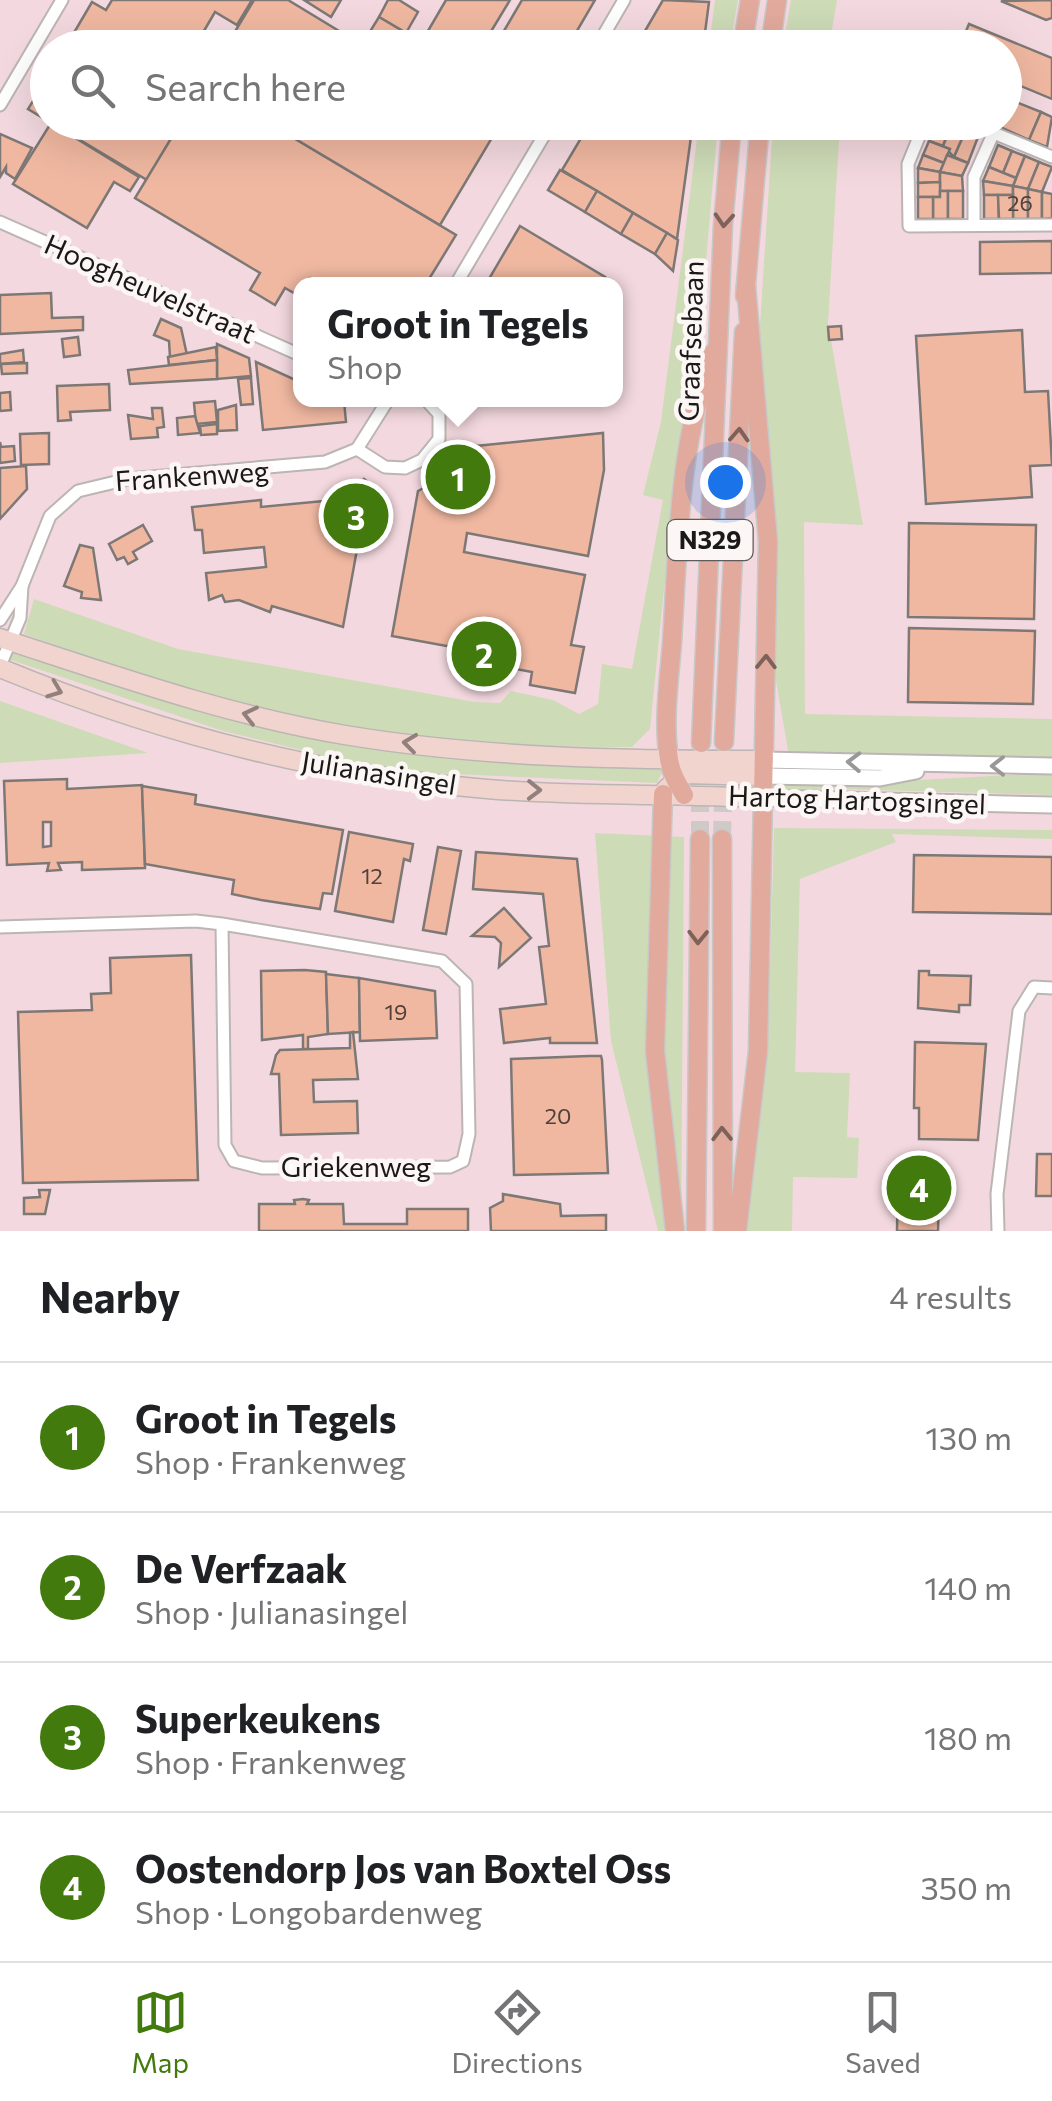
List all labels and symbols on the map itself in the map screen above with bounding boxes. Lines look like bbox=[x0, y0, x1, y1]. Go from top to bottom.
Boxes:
house number: 26 bbox=[1007, 189, 1033, 216]
one-way arrow bbox=[714, 212, 735, 228]
street label: Hoogheuvelstraat bbox=[40, 226, 261, 350]
street label: Graafsebaan bbox=[670, 260, 710, 422]
one-way arrow bbox=[728, 426, 749, 442]
pin: 1 bbox=[426, 440, 490, 514]
street label: Frankenweg bbox=[114, 453, 270, 497]
your location bbox=[700, 457, 751, 508]
pin: 3 bbox=[324, 478, 388, 554]
road number: N329 bbox=[668, 520, 752, 560]
pin: 2 bbox=[452, 616, 516, 692]
one-way arrow bbox=[755, 654, 776, 670]
one-way arrow bbox=[45, 678, 63, 698]
one-way arrow bbox=[242, 706, 259, 727]
one-way arrow bbox=[402, 733, 418, 754]
street label: Julianasingel bbox=[299, 743, 459, 801]
one-way arrow bbox=[846, 752, 862, 773]
one-way arrow bbox=[990, 755, 1006, 777]
street label: Hartog Hartogsingel bbox=[727, 778, 987, 820]
one-way arrow bbox=[527, 780, 543, 801]
house number: 12 bbox=[361, 862, 383, 889]
one-way arrow bbox=[687, 930, 709, 945]
house number: 19 bbox=[385, 998, 407, 1025]
house number: 20 bbox=[545, 1102, 571, 1129]
one-way arrow bbox=[711, 1125, 733, 1140]
street label: Griekenweg bbox=[281, 1149, 431, 1183]
pin: 4 bbox=[886, 1150, 952, 1226]

